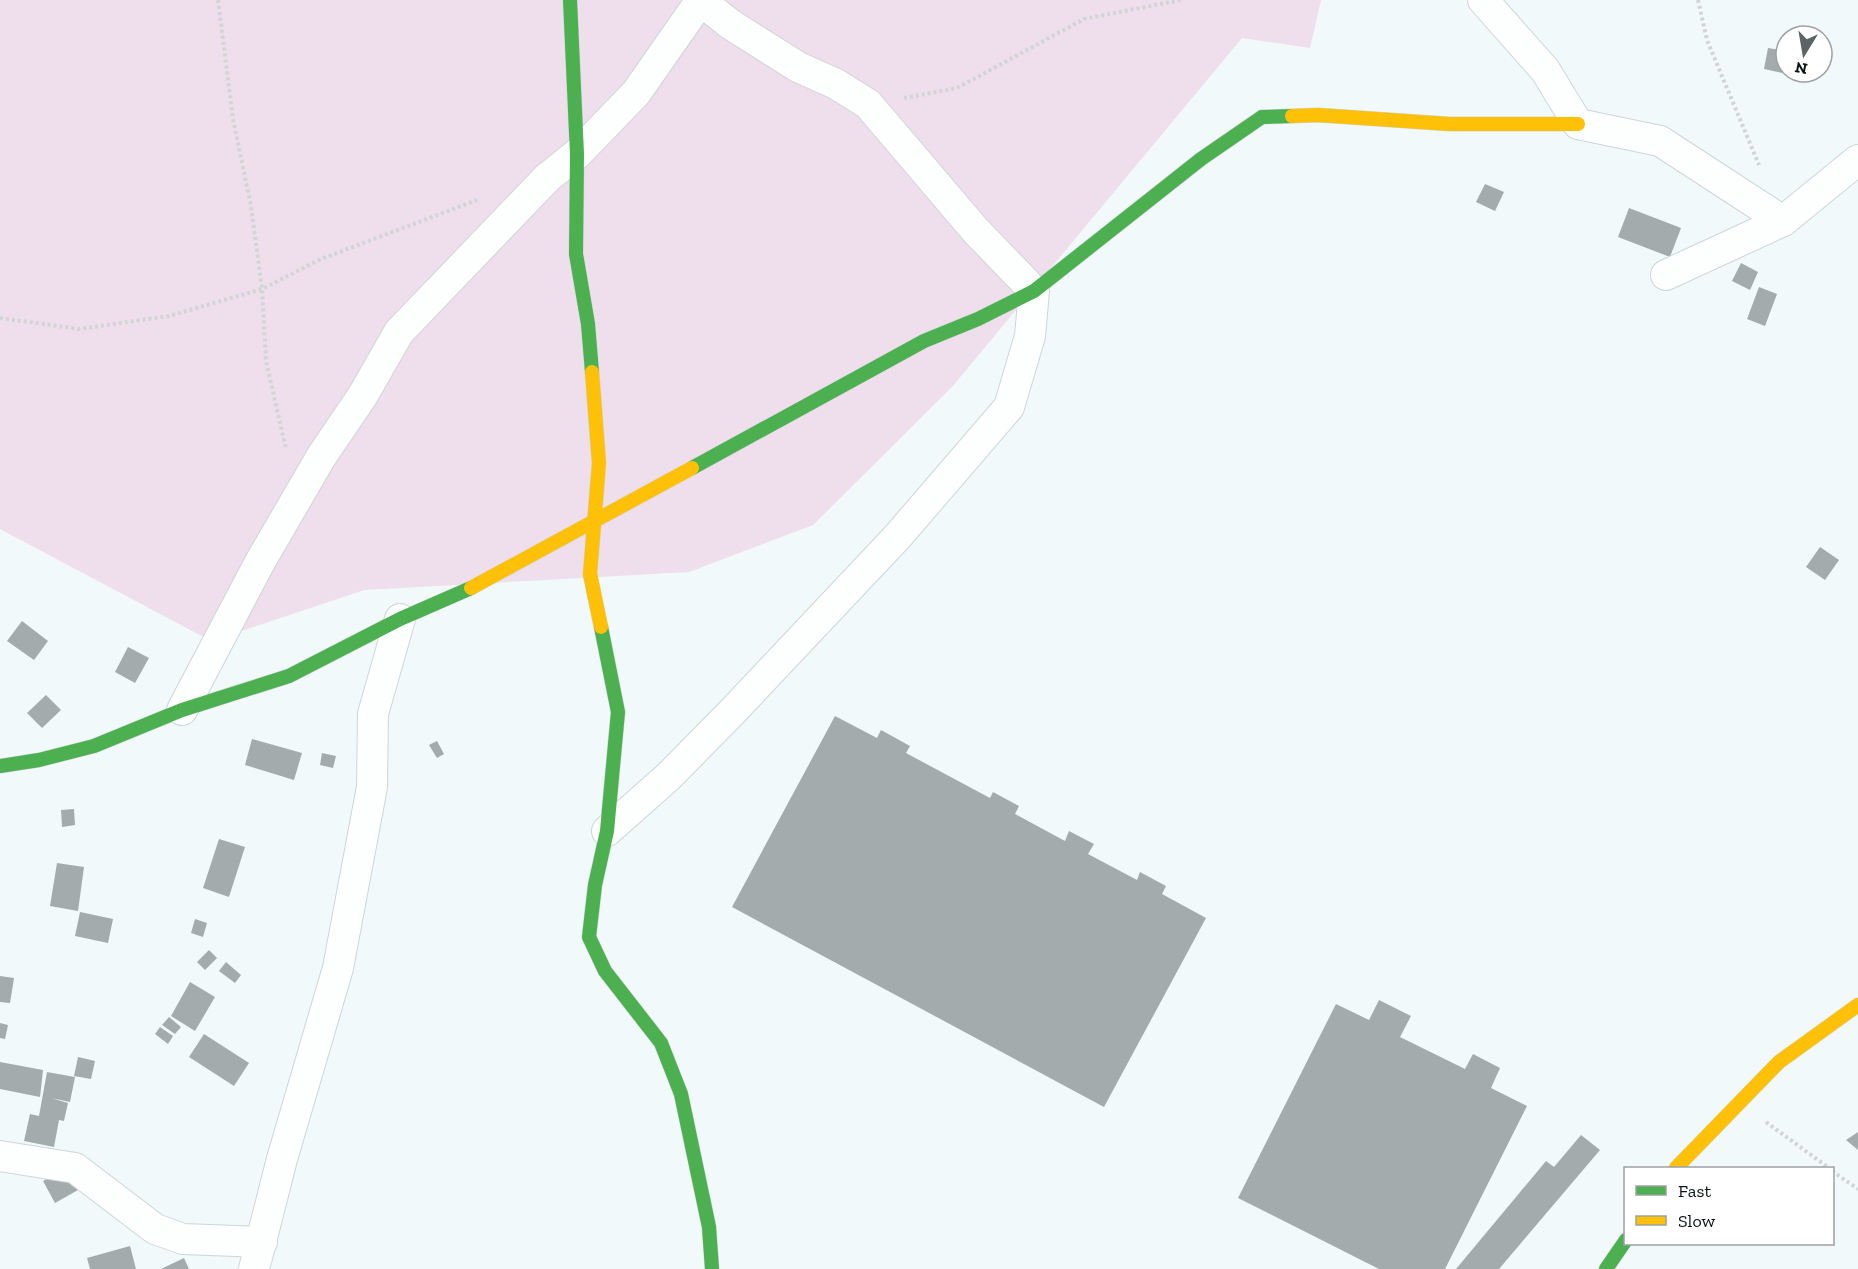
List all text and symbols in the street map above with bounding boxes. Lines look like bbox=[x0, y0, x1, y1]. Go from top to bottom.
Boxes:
north arrow bbox=[1774, 24, 1834, 84]
text: N bbox=[1793, 58, 1809, 79]
legend bbox=[1624, 1167, 1834, 1245]
text: Fast bbox=[1678, 1180, 1711, 1202]
text: Slow bbox=[1678, 1210, 1715, 1232]

